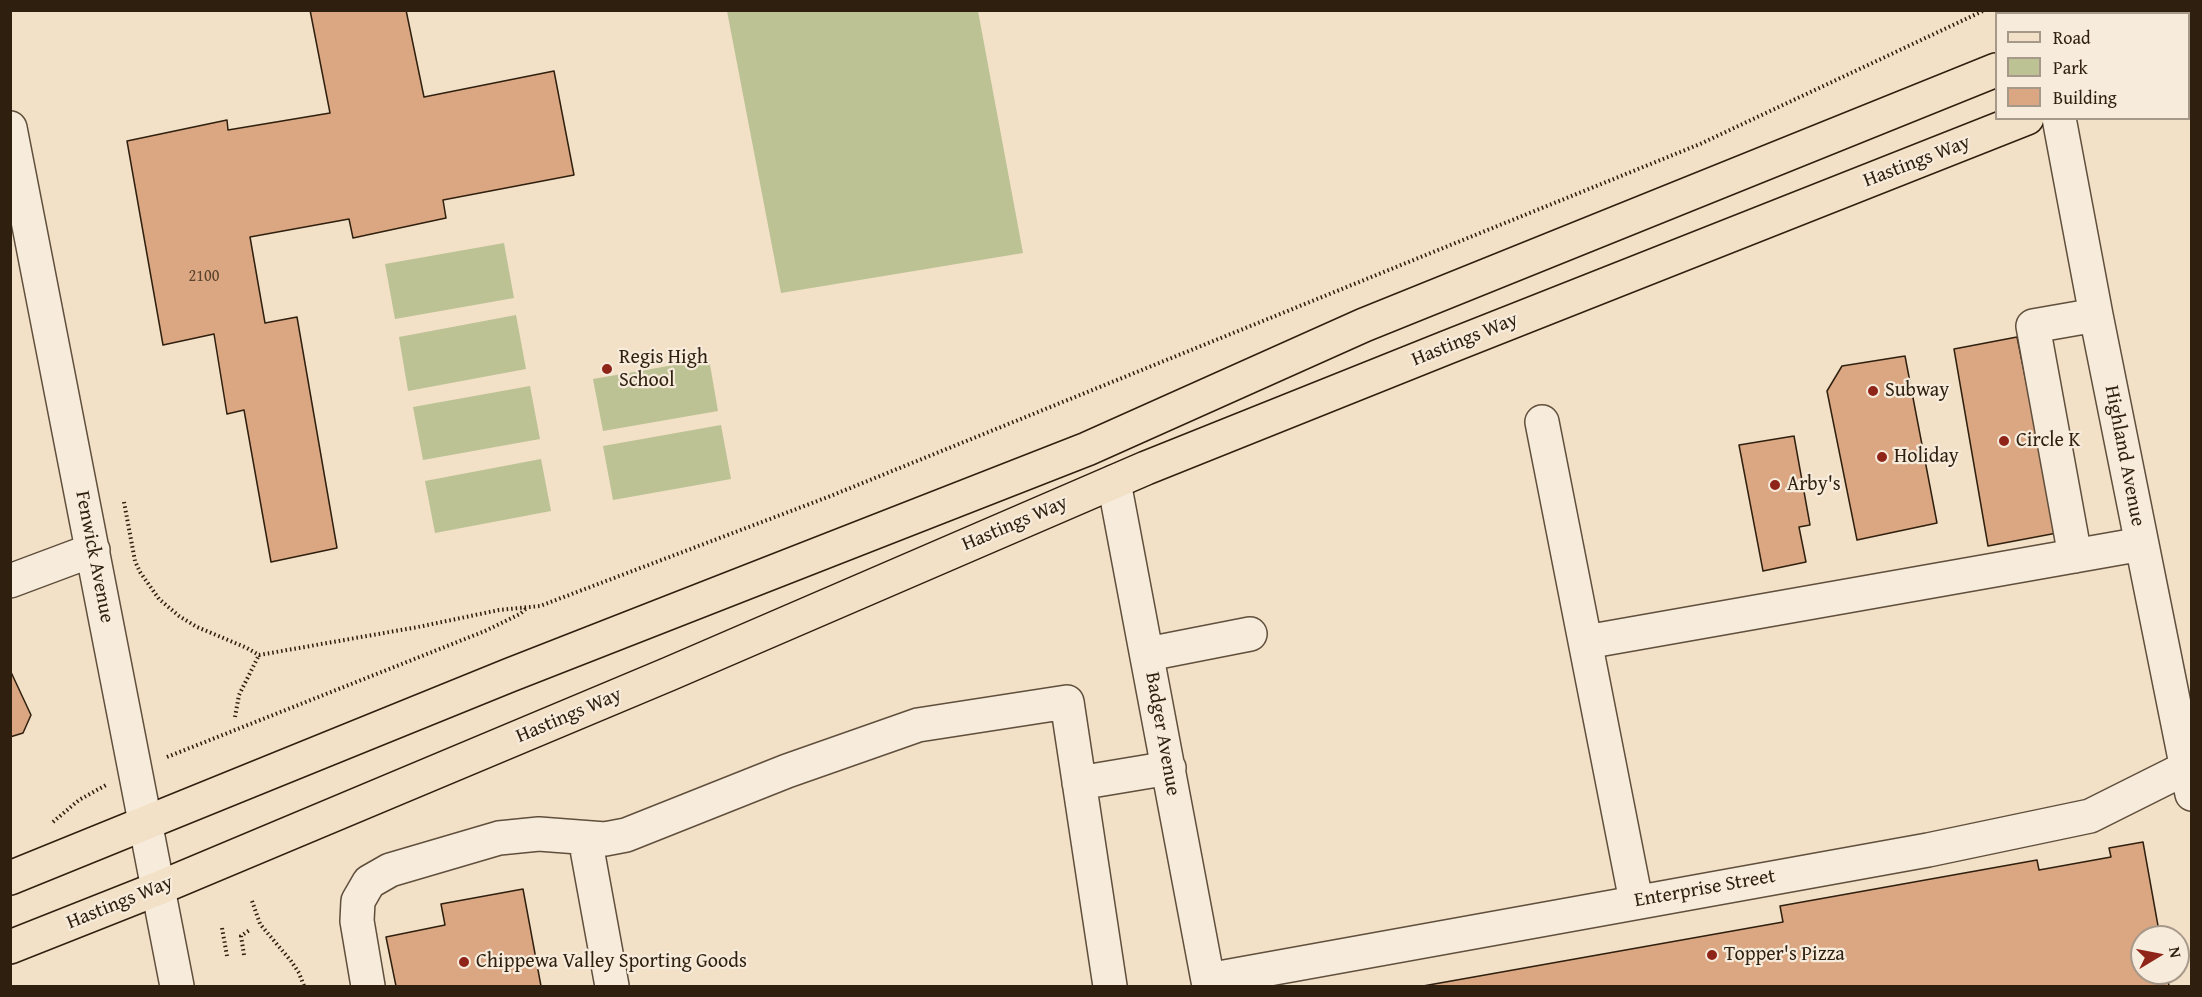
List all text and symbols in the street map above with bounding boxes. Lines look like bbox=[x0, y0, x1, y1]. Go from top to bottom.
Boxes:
legend bbox=[1995, 12, 2190, 120]
text: Road bbox=[2053, 24, 2091, 51]
text: Park bbox=[2053, 54, 2088, 81]
text: Building bbox=[2053, 84, 2117, 111]
street label: Hastings Way bbox=[1860, 131, 1974, 193]
house number: 2100 bbox=[189, 267, 219, 287]
street label: Hastings Way bbox=[1408, 308, 1522, 372]
place label: Regis High School bbox=[619, 346, 708, 393]
marker: Regis High School bbox=[600, 362, 614, 376]
place label: Subway bbox=[1885, 379, 1949, 403]
marker: Subway bbox=[1866, 384, 1880, 398]
street label: Highland Avenue bbox=[2099, 384, 2149, 528]
place label: Circle K bbox=[2016, 429, 2080, 453]
marker: Circle K bbox=[1997, 434, 2011, 448]
place label: Holiday bbox=[1894, 445, 1959, 469]
marker: Holiday bbox=[1875, 450, 1889, 464]
place label: Arby's bbox=[1787, 473, 1841, 497]
marker: Arby's bbox=[1768, 478, 1782, 492]
street label: Fenwick Avenue bbox=[69, 489, 119, 625]
street label: Hastings Way bbox=[959, 491, 1071, 557]
street label: Badger Avenue bbox=[1139, 670, 1185, 798]
street label: Hastings Way bbox=[513, 683, 625, 749]
street label: Enterprise Street bbox=[1632, 865, 1778, 913]
street label: Hastings Way bbox=[63, 871, 177, 935]
north arrow bbox=[2130, 925, 2190, 985]
place label: Topper's Pizza bbox=[1724, 943, 1845, 967]
text: N bbox=[2163, 945, 2189, 960]
marker: Topper's Pizza bbox=[1705, 948, 1719, 962]
place label: Chippewa Valley Sporting Goods bbox=[476, 950, 747, 974]
marker: Chippewa Valley Sporting Goods bbox=[457, 955, 471, 969]

